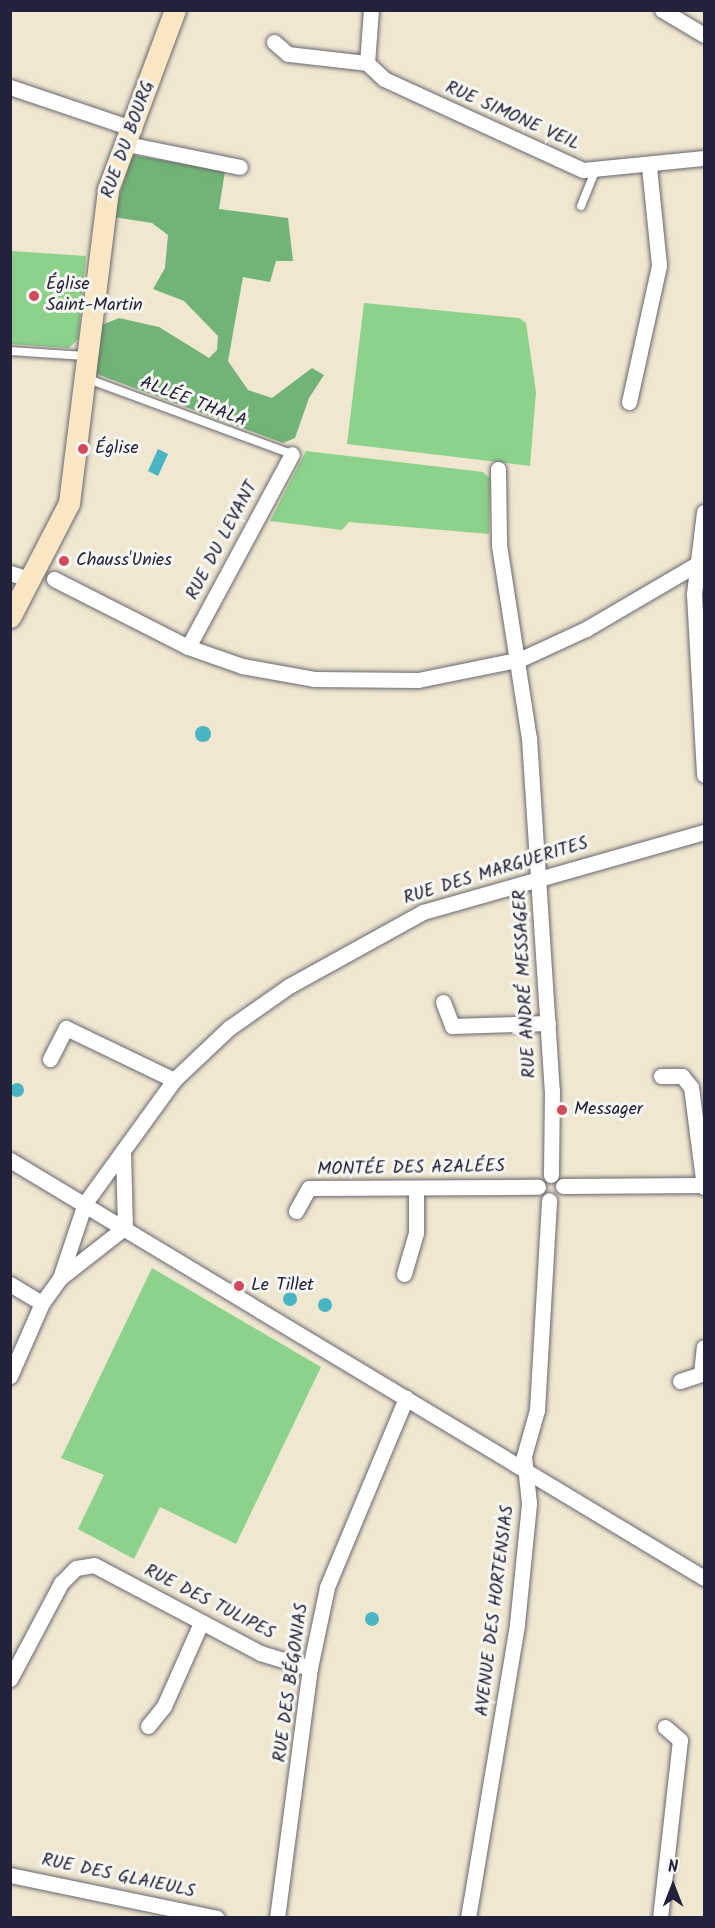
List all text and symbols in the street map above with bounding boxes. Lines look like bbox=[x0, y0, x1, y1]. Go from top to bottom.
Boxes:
street label: RUE DU BOURG bbox=[98, 78, 160, 202]
street label: RUE SIMONE VEIL bbox=[441, 78, 583, 156]
place label: Église Saint-Martin bbox=[46, 275, 143, 318]
marker: Église Saint-Martin bbox=[27, 289, 41, 303]
street label: ALLÉE THALA bbox=[137, 373, 249, 433]
place label: Église bbox=[95, 438, 139, 460]
marker: Église bbox=[76, 442, 90, 456]
street label: RUE DU LEVANT bbox=[183, 478, 263, 604]
place label: Chauss'Unies bbox=[76, 550, 172, 572]
marker: Chauss'Unies bbox=[57, 554, 71, 568]
street label: RUE DES MARGUERITES bbox=[401, 834, 591, 910]
street label: RUE ANDRÉ MESSAGER bbox=[510, 889, 542, 1079]
place label: Messager bbox=[574, 1099, 643, 1121]
marker: Messager bbox=[555, 1103, 569, 1117]
street label: MONTÉE DES AZALÉES bbox=[317, 1157, 505, 1181]
place label: Le Tillet bbox=[251, 1275, 314, 1297]
marker: Le Tillet bbox=[232, 1279, 246, 1293]
street label: AVENUE DES HORTENSIAS bbox=[472, 1504, 520, 1718]
street label: RUE DES TULIPES bbox=[140, 1561, 278, 1645]
street label: RUE DES BÉGONIAS bbox=[270, 1602, 314, 1764]
street label: RUE DES GLAIEULS bbox=[39, 1850, 197, 1904]
text: N bbox=[668, 1855, 678, 1880]
north arrow bbox=[643, 1856, 703, 1916]

